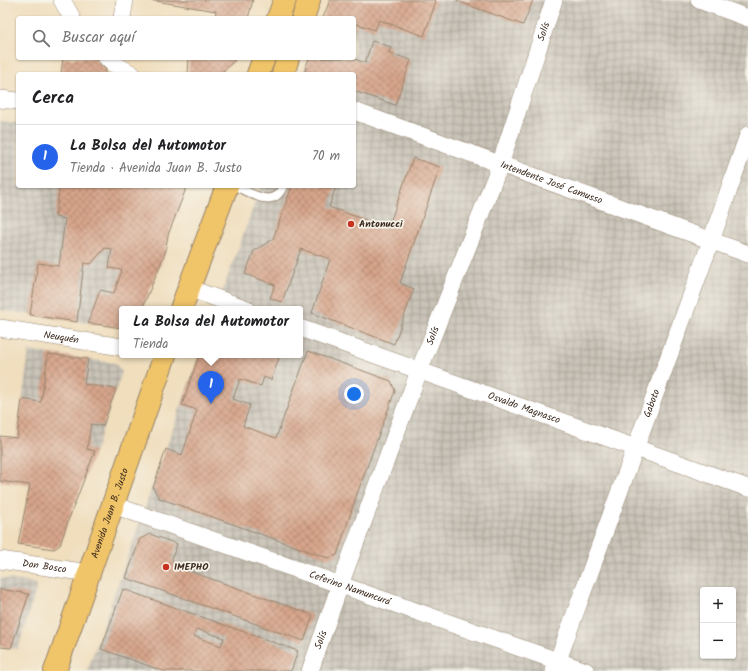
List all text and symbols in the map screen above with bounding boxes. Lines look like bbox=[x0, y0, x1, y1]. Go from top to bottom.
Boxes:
search box bbox=[16, 16, 356, 60]
street label: Solís bbox=[533, 19, 554, 43]
text: Buscar aquí bbox=[62, 26, 135, 50]
icon: search bbox=[30, 27, 52, 49]
text: Cerca bbox=[32, 85, 74, 112]
text: La Bolsa del Automotor bbox=[70, 134, 226, 158]
text: 1 bbox=[43, 146, 47, 167]
text: 70 m bbox=[312, 146, 340, 167]
street label: Intendente José Camusso bbox=[498, 157, 605, 209]
text: Tienda · Avenida Juan B. Justo bbox=[70, 158, 242, 179]
place label: Antonucci bbox=[359, 216, 403, 232]
marker: Antonucci bbox=[346, 219, 356, 229]
popup bbox=[119, 306, 303, 358]
text: La Bolsa del Automotor bbox=[133, 310, 289, 334]
street label: Solís bbox=[422, 323, 444, 348]
street label: Neuquén bbox=[43, 327, 80, 348]
text: Tienda bbox=[133, 334, 168, 355]
pin: 1 bbox=[198, 371, 224, 404]
your location bbox=[344, 384, 364, 404]
street label: Gaboto bbox=[639, 386, 664, 420]
street label: Osvaldo Magnasco bbox=[486, 388, 563, 429]
street label: Avenida Juan B. Justo bbox=[87, 465, 133, 561]
street label: Don Bosco bbox=[21, 555, 68, 578]
place label: IMEPHO bbox=[174, 559, 209, 575]
marker: IMEPHO bbox=[161, 562, 171, 572]
street label: Ceferino Namuncurá bbox=[307, 566, 394, 610]
map controls bbox=[700, 587, 736, 659]
button: + bbox=[700, 587, 736, 623]
button: − bbox=[700, 623, 736, 659]
street label: Solís bbox=[310, 628, 332, 651]

